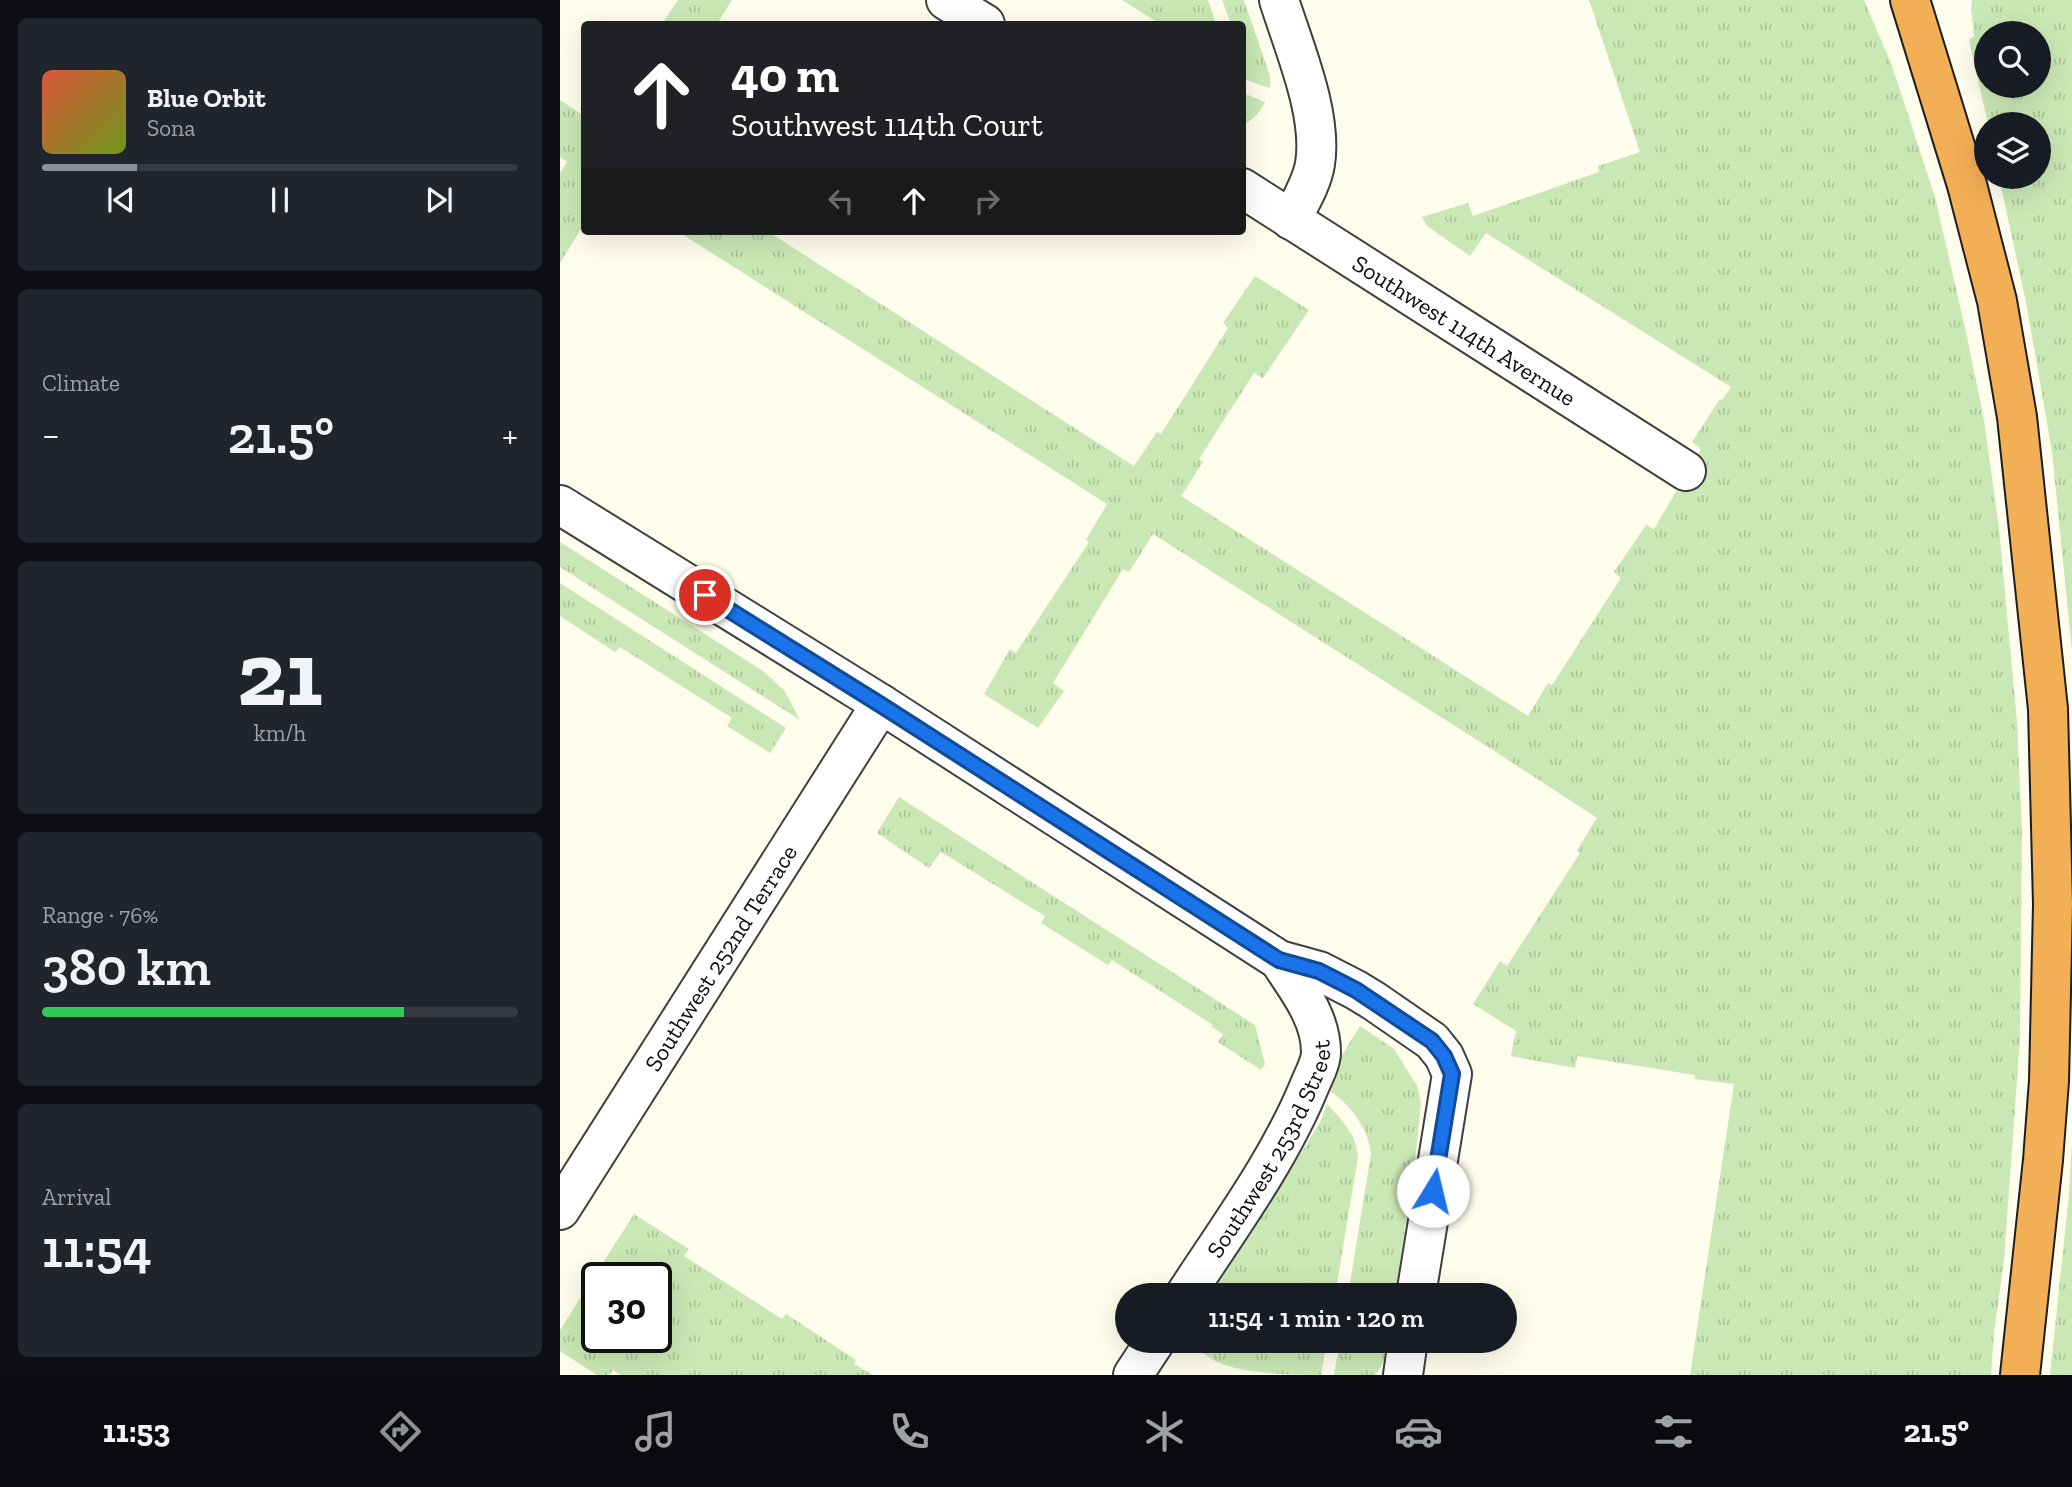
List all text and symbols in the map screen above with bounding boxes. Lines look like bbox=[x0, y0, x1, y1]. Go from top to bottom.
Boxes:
map controls bbox=[1974, 21, 2051, 189]
button: search bbox=[1974, 21, 2051, 98]
text: 40 m bbox=[731, 46, 839, 105]
icon: ahead bbox=[616, 49, 707, 140]
text: Blue Orbit bbox=[147, 82, 266, 114]
text: Southwest 114th Court bbox=[731, 106, 1043, 144]
button: layers bbox=[1974, 112, 2051, 189]
text: Sona bbox=[147, 114, 195, 142]
icon: previous bbox=[102, 181, 140, 219]
icon: pause bbox=[261, 181, 299, 219]
icon: next bbox=[420, 181, 458, 219]
icon: left bbox=[822, 182, 860, 220]
icon: ahead bbox=[895, 182, 933, 220]
icon: right bbox=[968, 182, 1006, 220]
street label: Southwest 114th Avernue bbox=[1348, 248, 1582, 412]
text: Climate bbox=[42, 369, 120, 397]
text: 21.5° bbox=[228, 404, 334, 466]
text: − bbox=[42, 412, 60, 458]
text: + bbox=[502, 412, 518, 458]
pin bbox=[675, 565, 735, 625]
icon: arrive bbox=[686, 576, 724, 614]
text: 21 bbox=[237, 619, 323, 728]
text: km/h bbox=[254, 719, 306, 747]
street label: Southwest 252nd Terrace bbox=[638, 839, 803, 1076]
text: Range · 76% bbox=[42, 901, 158, 929]
text: 380 km bbox=[42, 936, 211, 998]
street label: Southwest 253rd Street bbox=[1200, 1039, 1336, 1263]
position arrow bbox=[1396, 1154, 1470, 1228]
text: Arrival bbox=[42, 1183, 111, 1211]
text: 11:54 bbox=[42, 1218, 152, 1280]
speed limit sign: 30 bbox=[581, 1262, 672, 1353]
text: 11:54 · 1 min · 120 m bbox=[1208, 1302, 1424, 1334]
icon: directions bbox=[376, 1407, 425, 1456]
icon: music bbox=[631, 1407, 680, 1456]
icon: phone bbox=[885, 1407, 934, 1456]
icon: climate bbox=[1140, 1407, 1189, 1456]
icon: car bbox=[1394, 1407, 1443, 1456]
icon: filters bbox=[1649, 1407, 1698, 1456]
text: 11:53 bbox=[103, 1412, 170, 1450]
text: 21.5° bbox=[1903, 1412, 1969, 1450]

